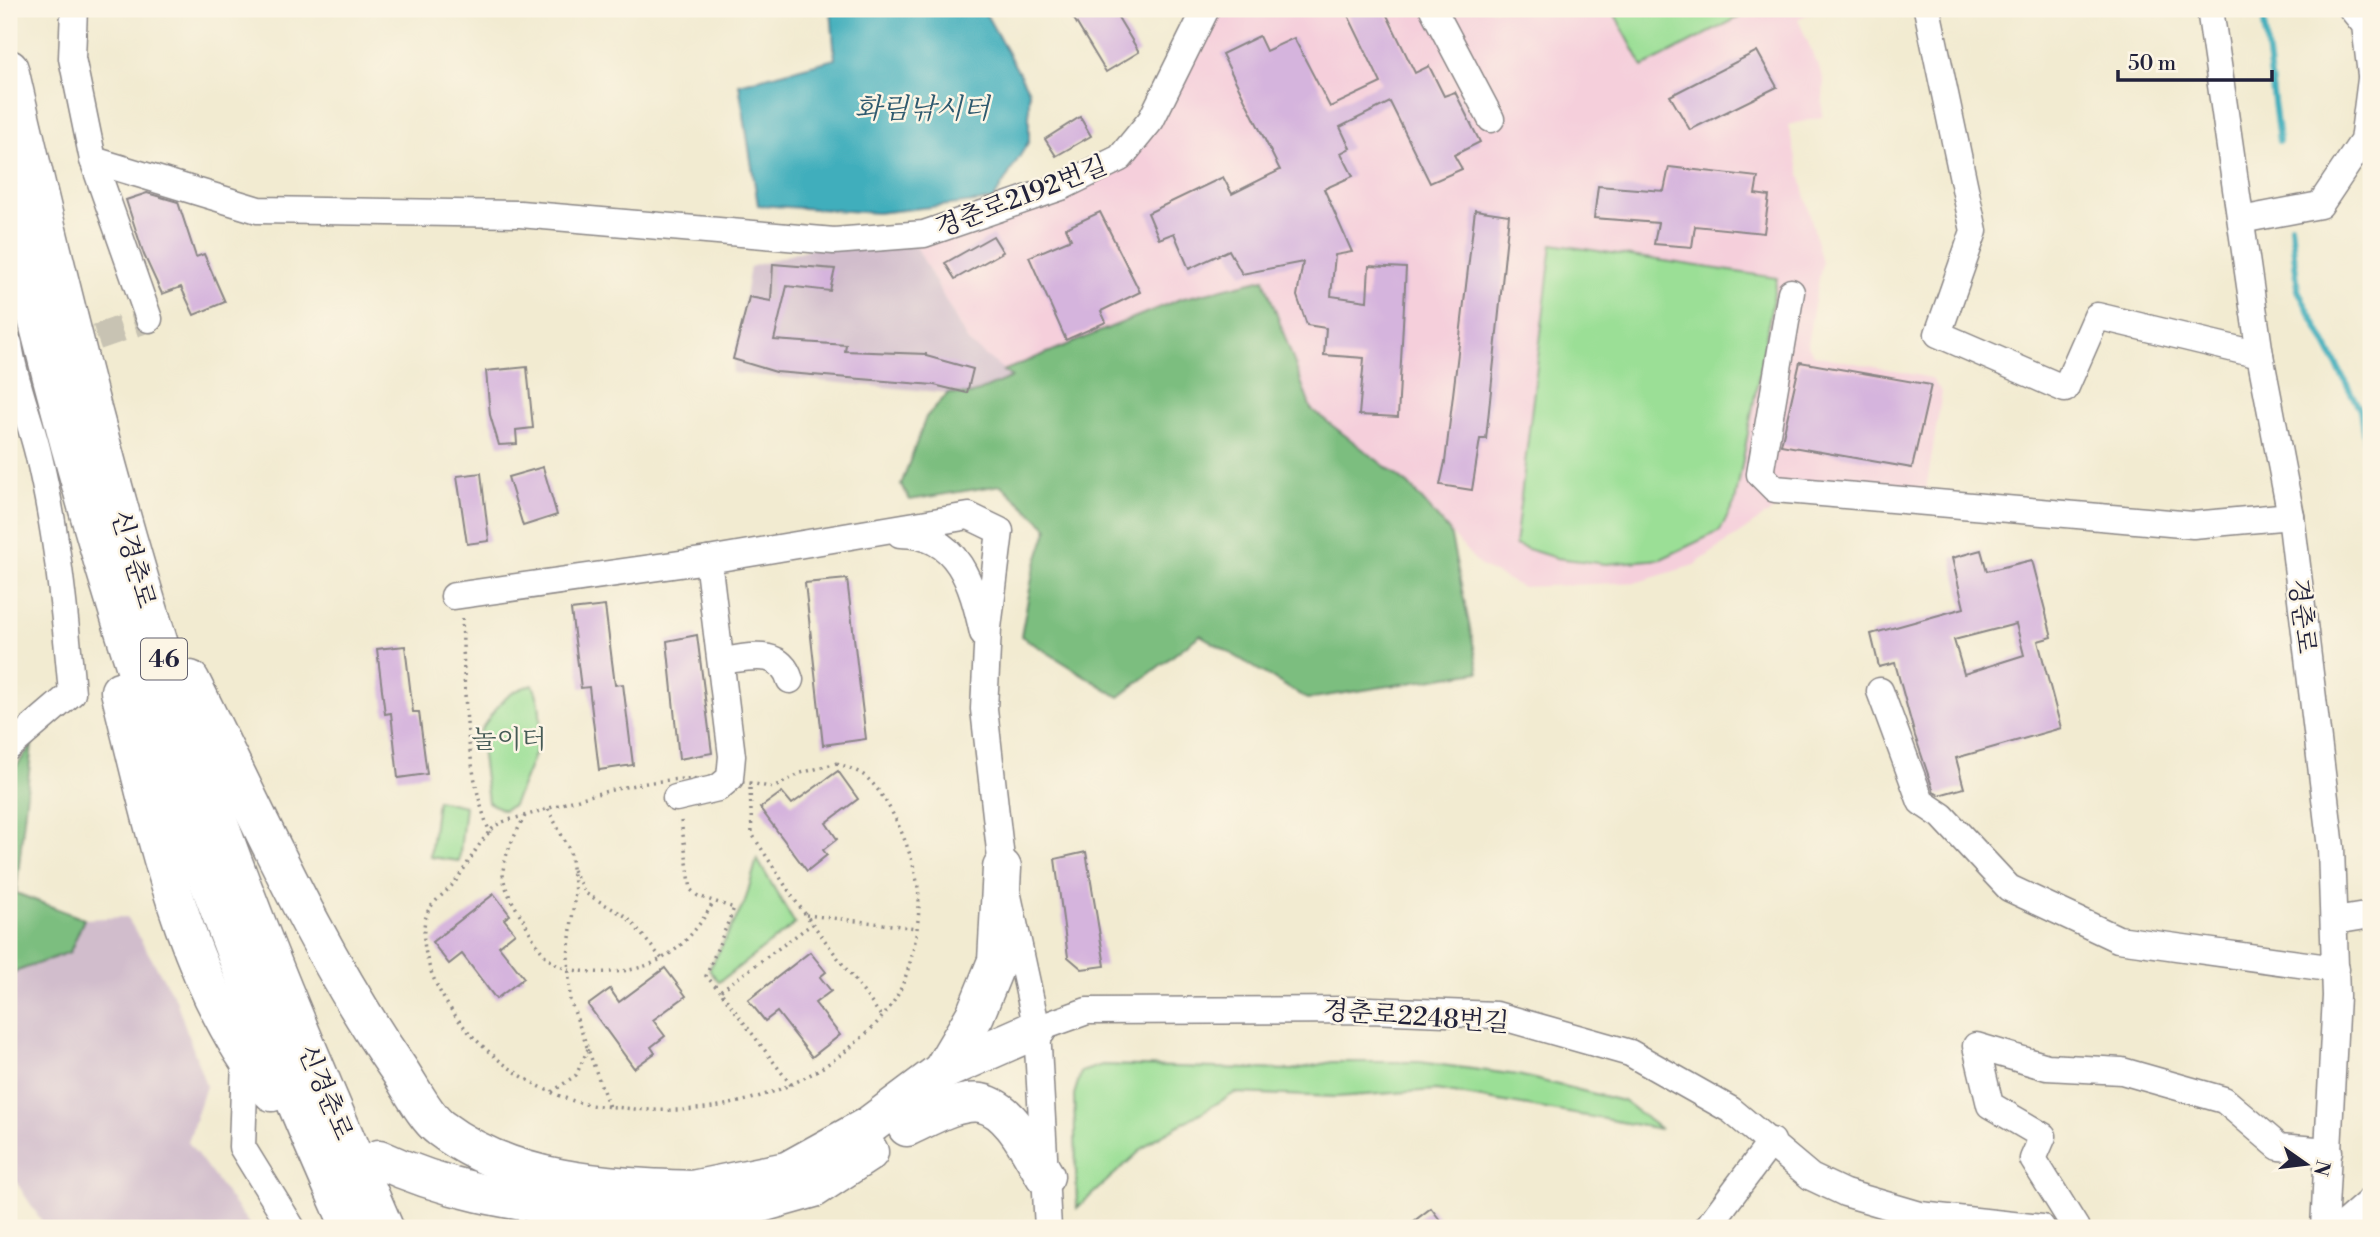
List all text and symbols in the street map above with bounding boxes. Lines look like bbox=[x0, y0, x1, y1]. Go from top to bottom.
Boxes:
scale bar bbox=[2118, 38, 2272, 82]
text: 50 m bbox=[2128, 51, 2176, 77]
water label: 화림낚시터 bbox=[854, 92, 992, 127]
street label: 경춘로2192번길 bbox=[931, 149, 1112, 244]
street label: 신경춘로 bbox=[104, 507, 162, 612]
street label: 경춘로 bbox=[2282, 577, 2322, 655]
road number: 46 bbox=[141, 638, 187, 680]
park label: 놀이터 bbox=[471, 724, 547, 756]
street label: 경춘로2248번길 bbox=[1322, 995, 1510, 1039]
street label: 신경춘로 bbox=[291, 1040, 359, 1145]
north arrow bbox=[2272, 1128, 2342, 1198]
text: N bbox=[2308, 1158, 2335, 1178]

